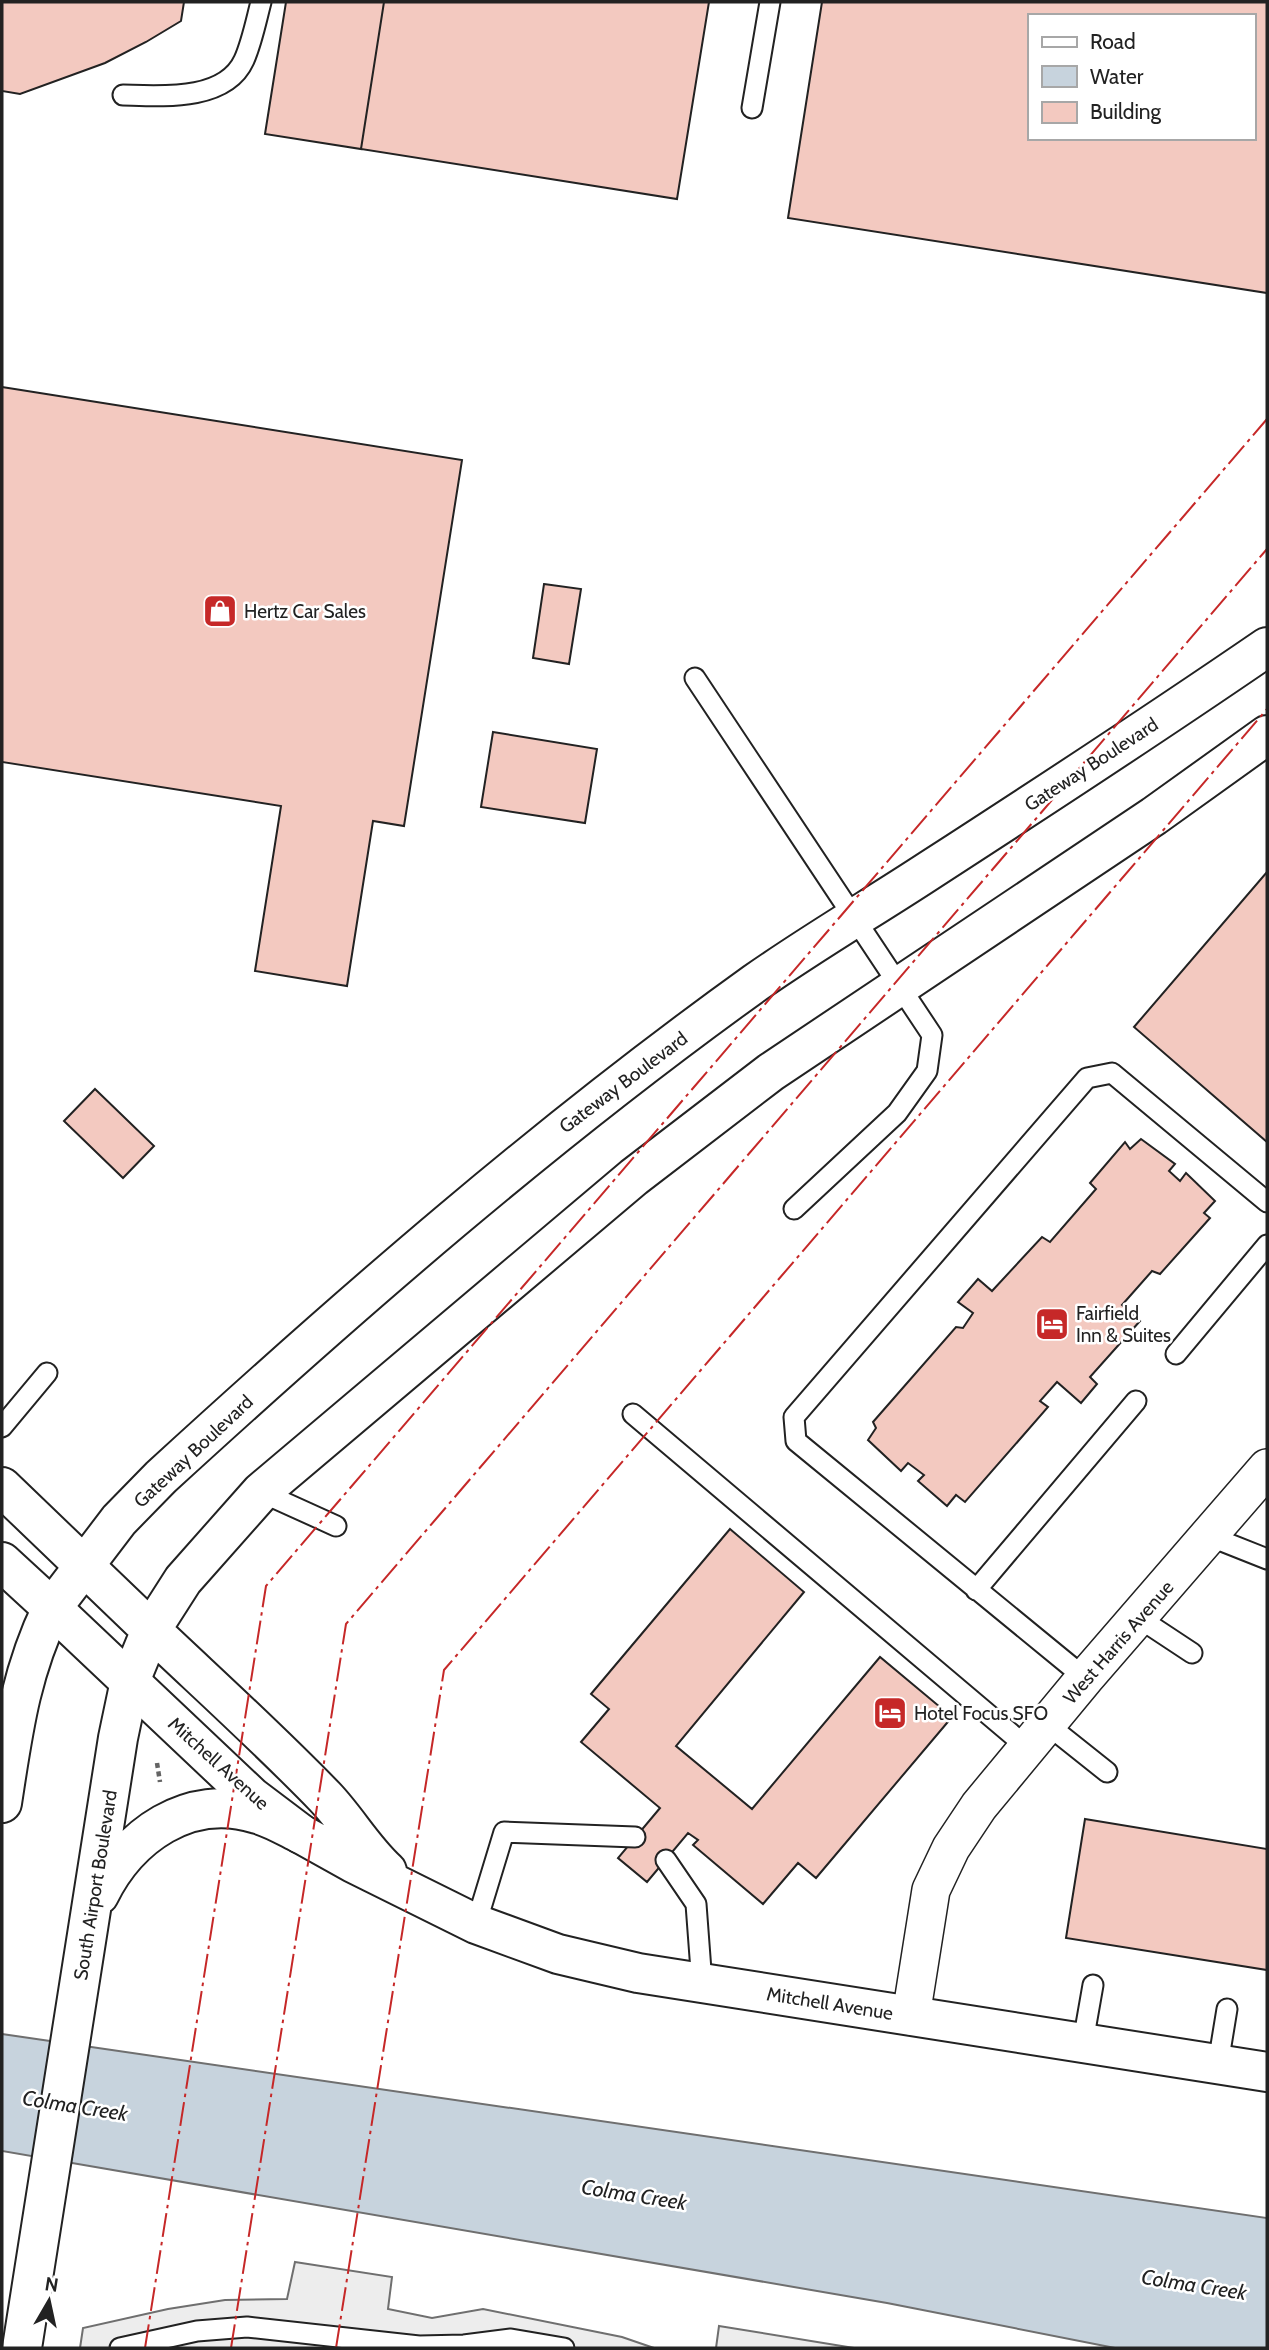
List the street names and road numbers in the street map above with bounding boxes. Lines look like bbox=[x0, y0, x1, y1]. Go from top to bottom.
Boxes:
street label: Gateway Boulevard bbox=[1020, 713, 1162, 816]
street label: Gateway Boulevard bbox=[555, 1027, 692, 1138]
street label: Gateway Boulevard bbox=[129, 1390, 258, 1512]
street label: West Harris Avenue bbox=[1058, 1576, 1178, 1709]
street label: Mitchell Avenue bbox=[164, 1712, 274, 1815]
street label: South Airport Boulevard bbox=[69, 1788, 122, 1982]
street label: Mitchell Avenue bbox=[765, 1982, 895, 2025]

